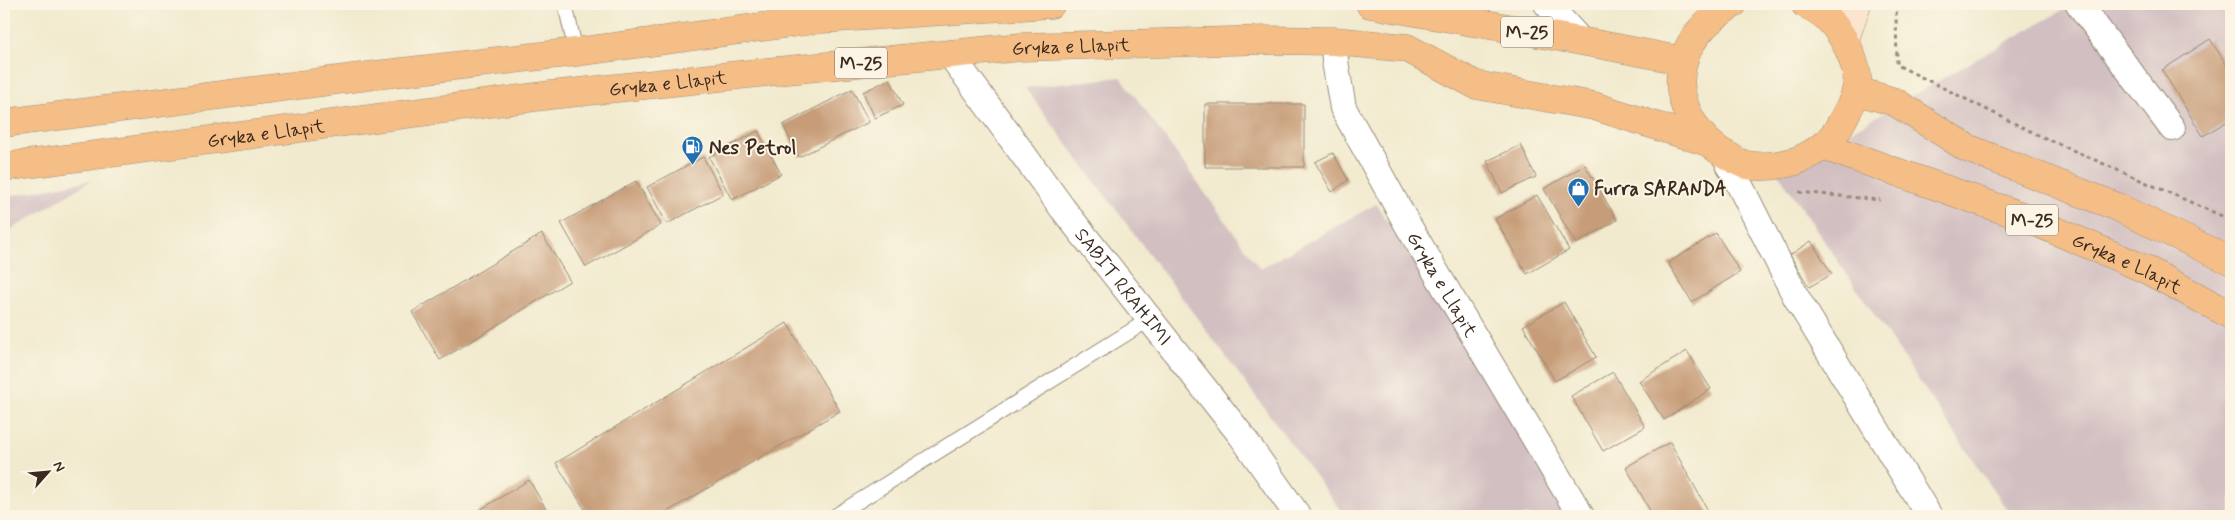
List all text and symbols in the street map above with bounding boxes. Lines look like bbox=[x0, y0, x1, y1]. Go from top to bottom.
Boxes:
road number: M-25 bbox=[1501, 16, 1553, 48]
street label: Gryka e Llapit bbox=[1011, 33, 1130, 62]
road number: M-25 bbox=[835, 48, 887, 78]
street label: Gryka e Llapit bbox=[608, 65, 728, 103]
street label: Gryka e Llapit bbox=[206, 114, 326, 154]
fuel station icon: Nes Petrol bbox=[681, 135, 705, 166]
place label: Nes Petrol bbox=[709, 136, 796, 161]
shop icon: Furra SARANDA bbox=[1566, 176, 1590, 207]
place label: Furra SARANDA bbox=[1594, 177, 1727, 202]
road number: M-25 bbox=[2006, 204, 2058, 236]
street label: SABIT RRAHIMI bbox=[1068, 223, 1177, 351]
street label: Gryka e Llapit bbox=[1401, 227, 1483, 342]
street label: Gryka e Llapit bbox=[2068, 228, 2186, 300]
north arrow bbox=[22, 448, 72, 498]
text: N bbox=[49, 458, 69, 475]

